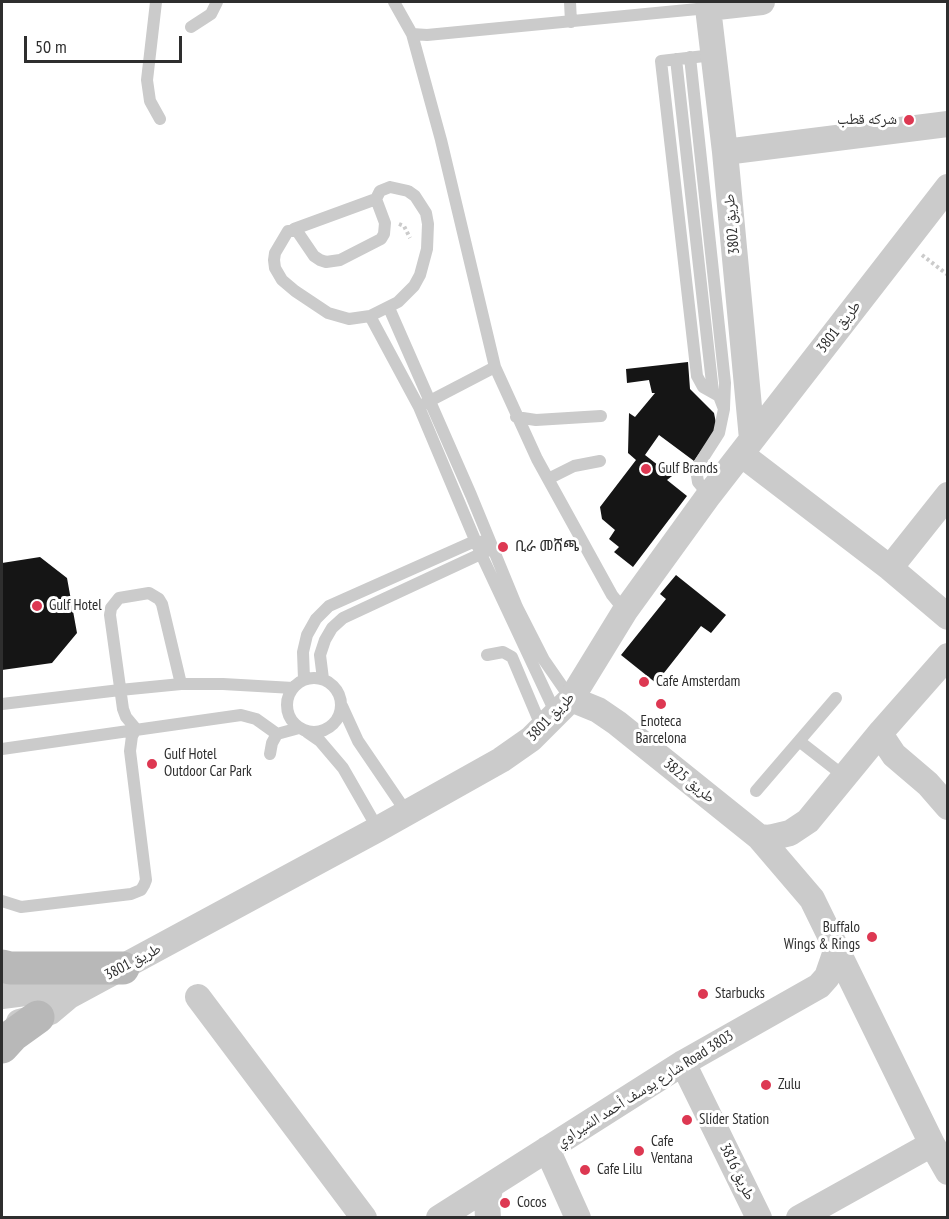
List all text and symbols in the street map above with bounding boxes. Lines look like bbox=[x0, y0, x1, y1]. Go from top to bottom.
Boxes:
scale bar bbox=[27, 24, 184, 62]
text: 50 m bbox=[35, 35, 67, 58]
place label: شركه قطب bbox=[837, 111, 897, 129]
marker: شركه قطب bbox=[902, 113, 916, 127]
street label: طريق 3802 bbox=[720, 193, 744, 255]
street label: طريق 3801 bbox=[813, 297, 865, 357]
place label: Gulf Brands bbox=[658, 460, 718, 478]
marker: Gulf Brands bbox=[639, 462, 653, 476]
place label: ቢራ መሸጫ bbox=[515, 538, 579, 556]
marker: ቢራ መሸጫ bbox=[496, 540, 510, 554]
place label: Gulf Hotel bbox=[49, 597, 102, 615]
marker: Gulf Hotel bbox=[30, 599, 44, 613]
place label: Cafe Amsterdam bbox=[656, 673, 740, 691]
marker: Cafe Amsterdam bbox=[637, 675, 651, 689]
street label: طريق 3801 bbox=[523, 689, 579, 745]
marker: Enoteca Barcelona bbox=[654, 697, 668, 711]
place label: Enoteca Barcelona bbox=[635, 713, 687, 748]
place label: Gulf Hotel Outdoor Car Park bbox=[164, 746, 252, 781]
street label: طريق 3825 bbox=[660, 755, 718, 807]
marker: Gulf Hotel Outdoor Car Park bbox=[145, 757, 159, 771]
place label: Buffalo Wings & Rings bbox=[784, 919, 860, 954]
marker: Buffalo Wings & Rings bbox=[865, 930, 879, 944]
street label: طريق 3801 bbox=[102, 940, 164, 984]
place label: Starbucks bbox=[715, 985, 765, 1003]
marker: Starbucks bbox=[696, 987, 710, 1001]
street label: شارع يوسف أحمد الشيراوي Road 3803 bbox=[553, 1027, 737, 1151]
place label: Zulu bbox=[778, 1076, 801, 1094]
marker: Zulu bbox=[759, 1078, 773, 1092]
place label: Slider Station bbox=[699, 1111, 769, 1129]
marker: Slider Station bbox=[680, 1113, 694, 1127]
place label: Cafe Ventana bbox=[651, 1133, 693, 1168]
street label: طريق 3816 bbox=[716, 1141, 758, 1203]
marker: Cafe Ventana bbox=[632, 1144, 646, 1158]
place label: Cafe Lilu bbox=[597, 1161, 642, 1179]
marker: Cafe Lilu bbox=[578, 1163, 592, 1177]
place label: Cocos bbox=[517, 1194, 547, 1212]
marker: Cocos bbox=[498, 1196, 512, 1210]

